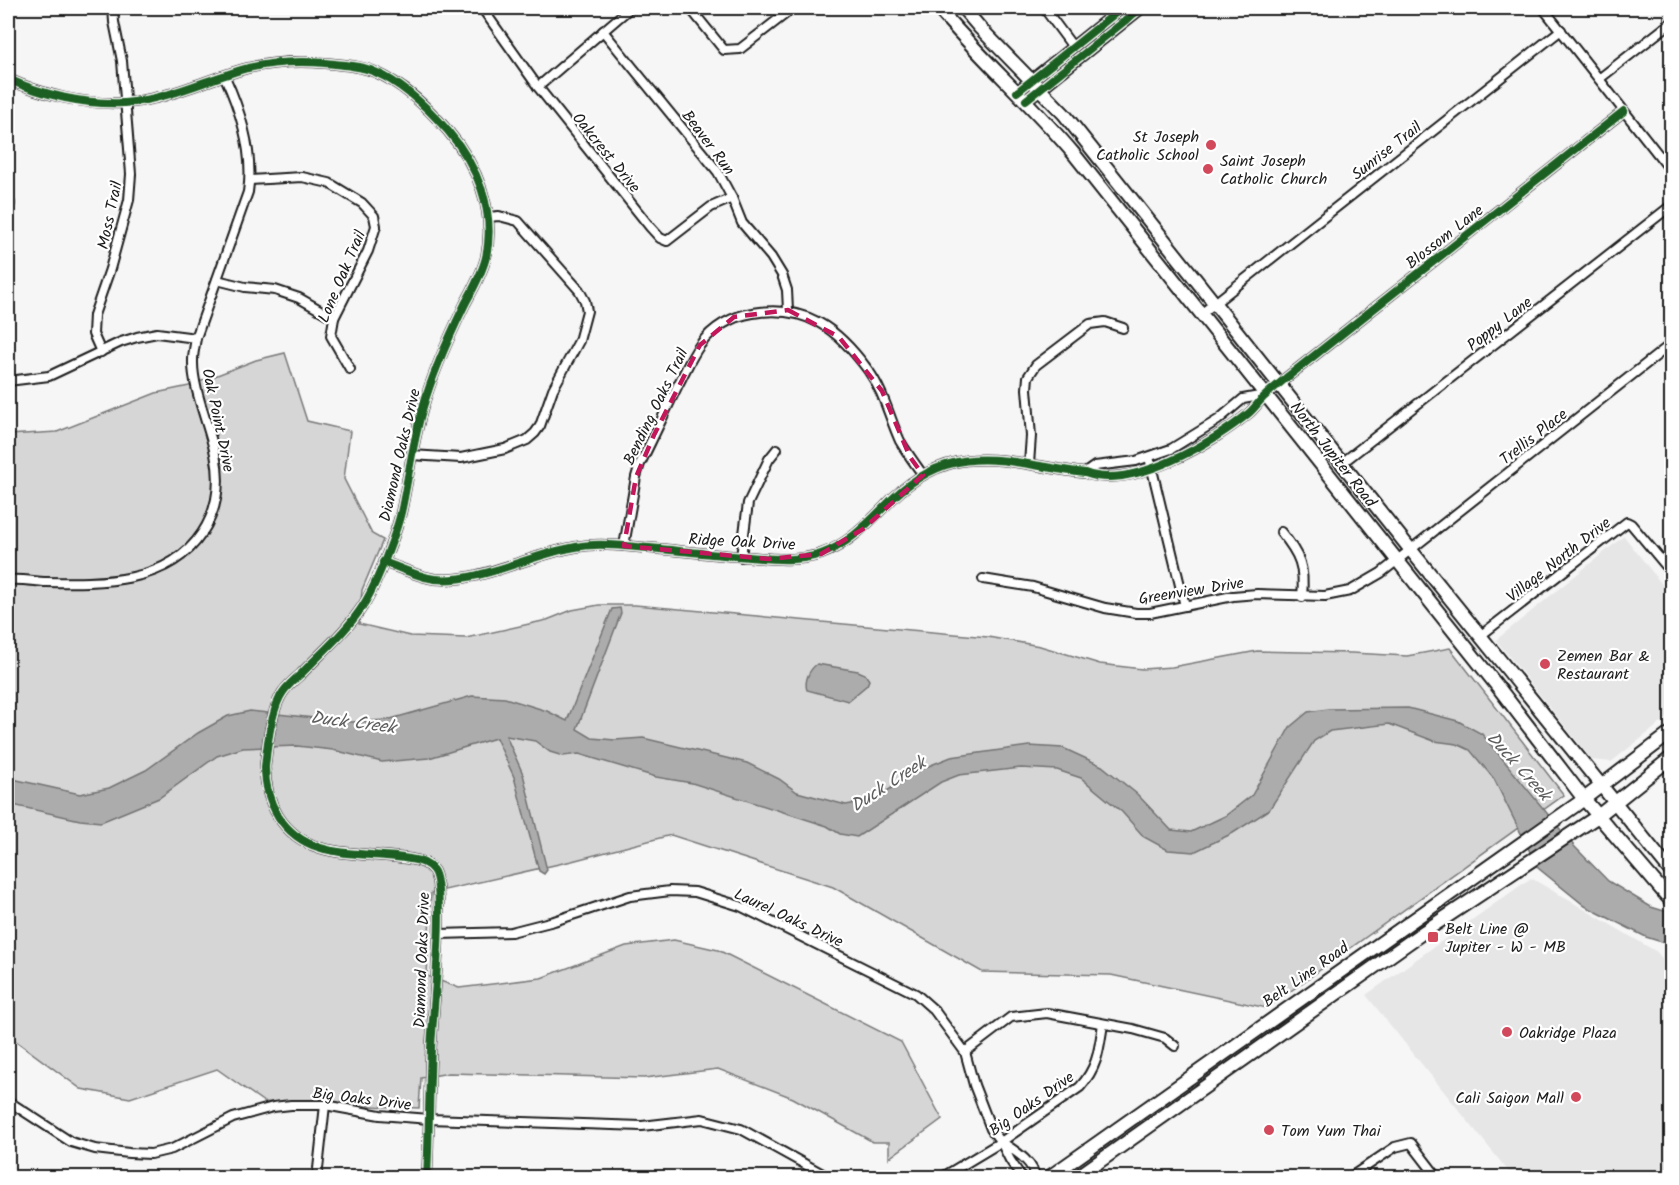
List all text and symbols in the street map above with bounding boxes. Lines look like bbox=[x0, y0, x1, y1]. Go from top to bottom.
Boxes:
street label: Beaver Run bbox=[675, 105, 741, 181]
street label: Oakcrest Drive bbox=[566, 107, 646, 199]
street label: Sunrise Trail bbox=[1346, 116, 1428, 187]
place label: St Joseph Catholic School bbox=[1096, 125, 1199, 168]
marker: St Joseph Catholic School bbox=[1204, 138, 1218, 152]
place label: Saint Joseph Catholic Church bbox=[1220, 149, 1327, 192]
marker: Saint Joseph Catholic Church bbox=[1201, 162, 1215, 176]
street label: Moss Trail bbox=[91, 179, 130, 252]
street label: Blossom Lane bbox=[1400, 199, 1489, 276]
street label: Lone Oak Trail bbox=[312, 226, 373, 327]
street label: Poppy Lane bbox=[1462, 291, 1538, 358]
street label: Bending Oaks Trail bbox=[617, 344, 696, 469]
street label: Oak Point Drive bbox=[194, 366, 241, 475]
street label: Diamond Oaks Drive bbox=[373, 386, 428, 524]
street label: North Jupiter Road bbox=[1283, 397, 1383, 514]
street label: Trellis Place bbox=[1495, 403, 1573, 472]
street label: Village North Drive bbox=[1501, 511, 1617, 609]
street label: Ridge Oak Drive bbox=[688, 527, 796, 558]
street label: Greenview Drive bbox=[1137, 571, 1246, 612]
place label: Zemen Bar & Restaurant bbox=[1557, 644, 1650, 687]
marker: Zemen Bar & Restaurant bbox=[1538, 657, 1552, 671]
water label: Duck Creek bbox=[309, 704, 399, 743]
water label: Duck Creek bbox=[1479, 726, 1559, 810]
water label: Duck Creek bbox=[845, 748, 935, 821]
street label: Laurel Oaks Drive bbox=[730, 882, 847, 955]
street label: Diamond Oaks Drive bbox=[408, 892, 437, 1028]
place label: Belt Line @ Jupiter - W - MB bbox=[1445, 917, 1566, 960]
marker: Belt Line @ Jupiter - W - MB bbox=[1426, 930, 1440, 944]
street label: Belt Line Road bbox=[1257, 936, 1355, 1014]
place label: Oakridge Plaza bbox=[1519, 1021, 1617, 1046]
marker: Oakridge Plaza bbox=[1500, 1025, 1514, 1039]
street label: Big Oaks Drive bbox=[984, 1065, 1080, 1143]
street label: Big Oaks Drive bbox=[311, 1081, 413, 1118]
place label: Cali Saigon Mall bbox=[1455, 1086, 1564, 1111]
marker: Cali Saigon Mall bbox=[1569, 1090, 1583, 1104]
place label: Tom Yum Thai bbox=[1281, 1119, 1382, 1144]
marker: Tom Yum Thai bbox=[1262, 1123, 1276, 1137]

